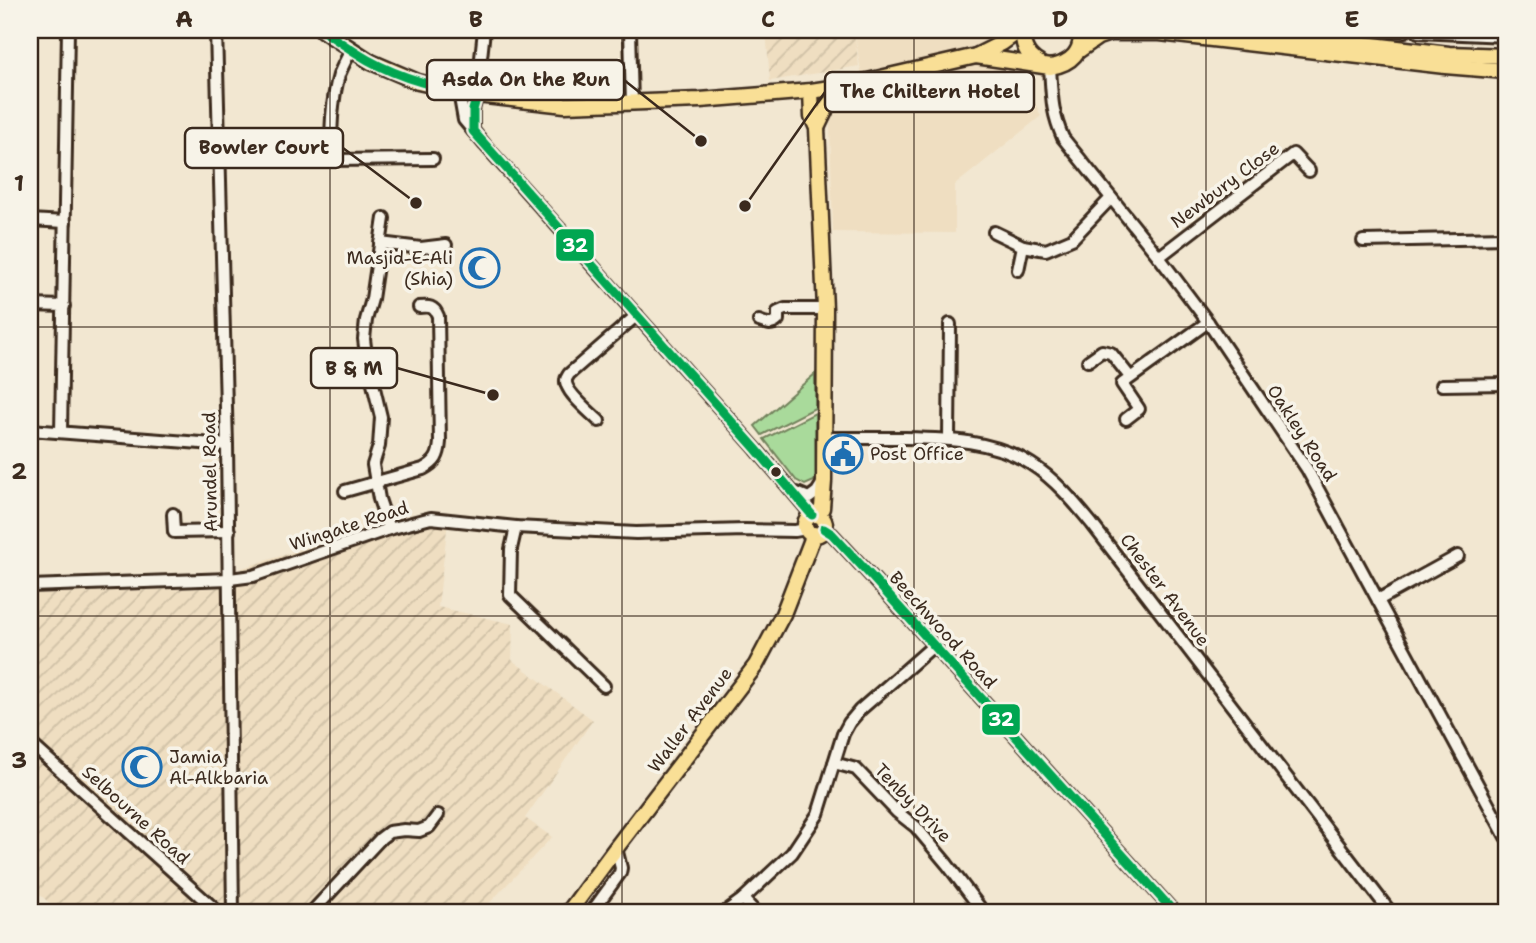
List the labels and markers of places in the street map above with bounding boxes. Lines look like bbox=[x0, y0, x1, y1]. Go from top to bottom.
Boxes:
callout: Asda On the Run bbox=[427, 60, 624, 100]
callout: The Chiltern Hotel bbox=[825, 72, 1034, 112]
callout: Bowler Court bbox=[185, 128, 343, 168]
place label: Masjid-E-Ali (Shia) bbox=[347, 246, 453, 291]
mosque icon: Masjid-E-Ali (Shia) bbox=[459, 247, 501, 289]
callout: B & M bbox=[311, 348, 397, 388]
public building icon: Post Office bbox=[822, 433, 864, 475]
place label: Post Office bbox=[870, 442, 964, 466]
unlabelled marker bbox=[769, 465, 783, 479]
place label: Jamia Al-Alkbaria bbox=[169, 745, 268, 790]
mosque icon: Jamia Al-Alkbaria bbox=[121, 746, 163, 788]

